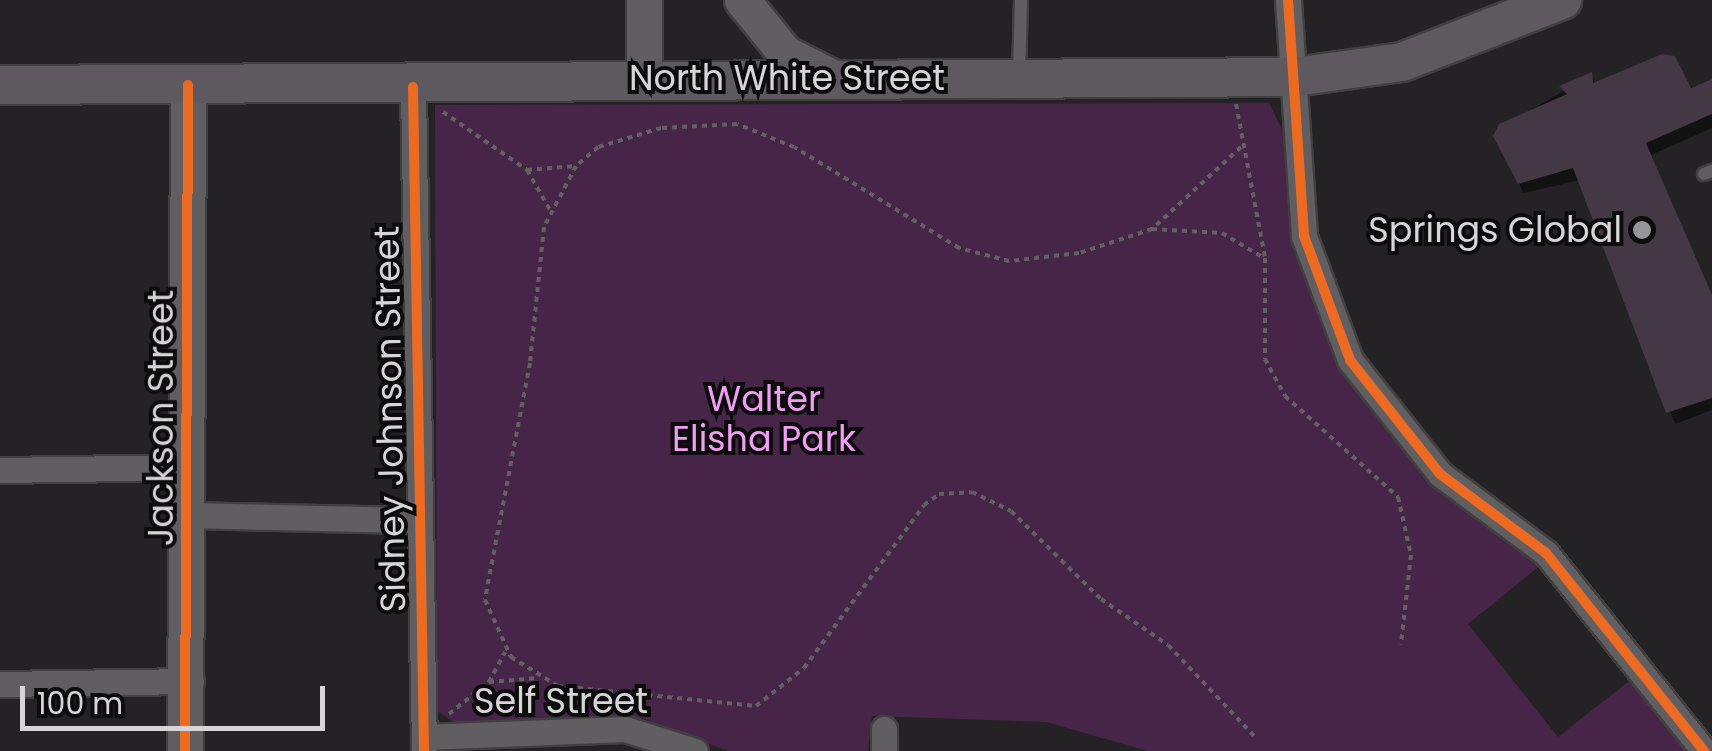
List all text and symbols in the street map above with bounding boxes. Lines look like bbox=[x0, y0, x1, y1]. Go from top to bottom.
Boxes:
street label: North White Street bbox=[629, 57, 945, 99]
place label: Springs Global bbox=[1368, 209, 1622, 251]
marker: Springs Global bbox=[1631, 219, 1653, 241]
street label: Sidney Johnson Street bbox=[366, 225, 414, 613]
street label: Jackson Street bbox=[140, 290, 182, 546]
park label: Walter Elisha Park bbox=[672, 378, 856, 460]
scale bar bbox=[25, 666, 330, 728]
street label: Self Street bbox=[474, 680, 648, 722]
text: 100 m bbox=[37, 682, 123, 725]

